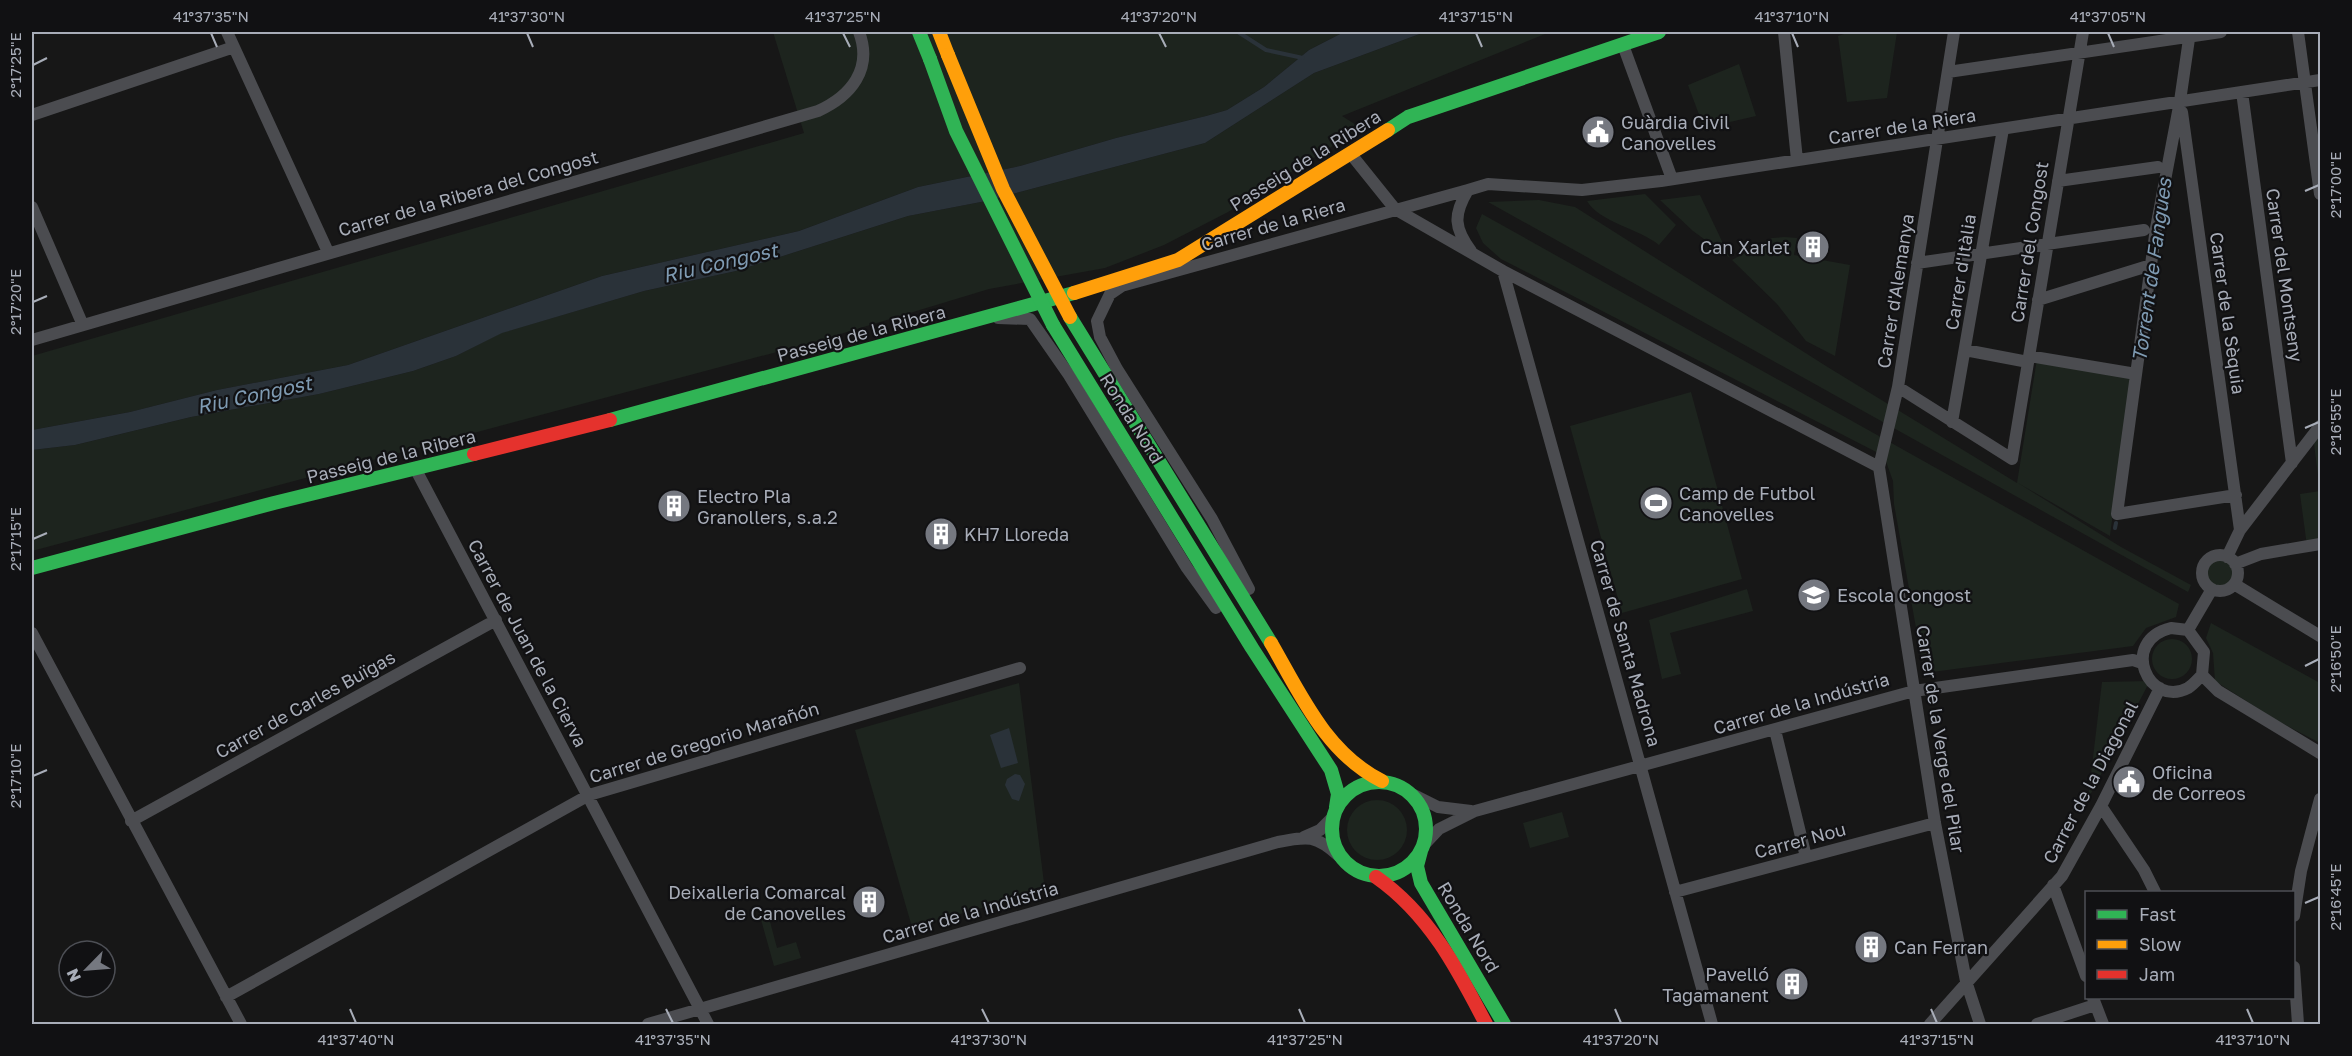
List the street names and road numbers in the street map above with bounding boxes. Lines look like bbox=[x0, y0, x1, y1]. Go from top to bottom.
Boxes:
street label: Carrer de la Riera bbox=[1827, 103, 1977, 149]
street label: Passeig de la Ribera bbox=[1226, 105, 1384, 215]
street label: Carrer de la Ribera del Congost bbox=[336, 145, 600, 241]
street label: Carrer del Congost bbox=[2005, 160, 2053, 324]
street label: Carrer del Montseny bbox=[2262, 187, 2308, 363]
street label: Carrer de la Riera bbox=[1198, 193, 1348, 255]
street label: Carrer d'Alemanya bbox=[1872, 212, 1918, 370]
street label: Carrer d'Itàlia bbox=[1940, 212, 1980, 332]
street label: Carrer de la Sèquia bbox=[2206, 230, 2250, 396]
street label: Passeig de la Ribera bbox=[774, 300, 948, 366]
street label: Ronda Nord bbox=[1096, 369, 1168, 467]
street label: Passeig de la Ribera bbox=[304, 424, 478, 488]
street label: Carrer de Juan de la Cierva bbox=[464, 535, 592, 751]
street label: Carrer de Santa Madrona bbox=[1586, 537, 1666, 749]
street label: Carrer de la Verge del Pilar bbox=[1912, 624, 1970, 854]
street label: Carrer de Carles Buïgas bbox=[211, 645, 399, 763]
street label: Carrer de la Indústria bbox=[1710, 667, 1892, 739]
street label: Carrer de Gregorio Marañón bbox=[587, 697, 821, 787]
street label: Carrer de la Diagonal bbox=[2038, 697, 2142, 867]
street label: Carrer Nou bbox=[1752, 817, 1848, 863]
street label: Carrer de la Indústria bbox=[879, 876, 1061, 948]
street label: Ronda Nord bbox=[1433, 878, 1505, 976]

